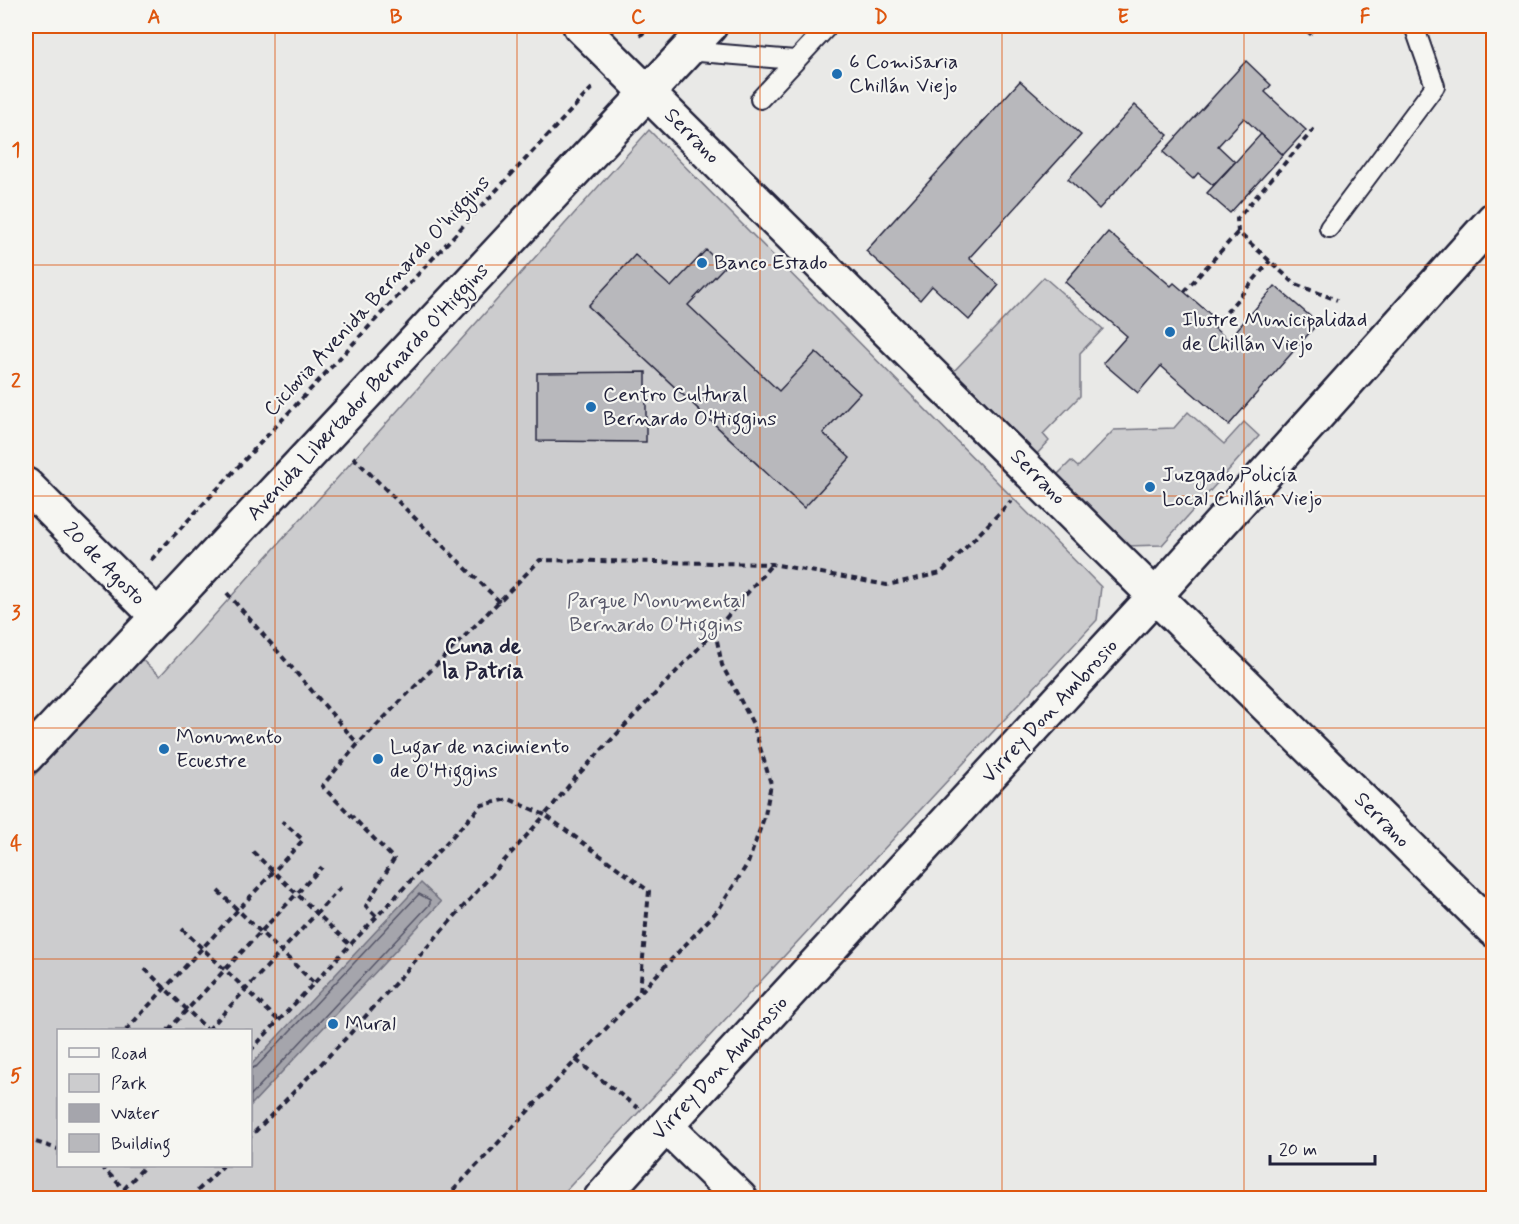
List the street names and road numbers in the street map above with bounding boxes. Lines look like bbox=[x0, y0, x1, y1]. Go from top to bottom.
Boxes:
street label: Serrano bbox=[658, 102, 726, 170]
street label: Ciclovia Avenida Bernardo O'higgins bbox=[258, 169, 498, 424]
street label: Avenida Libertador Bernardo O'Higgins bbox=[241, 257, 497, 528]
street label: Serrano bbox=[1004, 443, 1072, 511]
street label: 20 de Agosto bbox=[56, 516, 152, 612]
street label: Virrey Don Ambrosio bbox=[975, 633, 1125, 789]
street label: Serrano bbox=[1348, 786, 1416, 854]
street label: Virrey Don Ambrosio bbox=[645, 990, 795, 1146]

